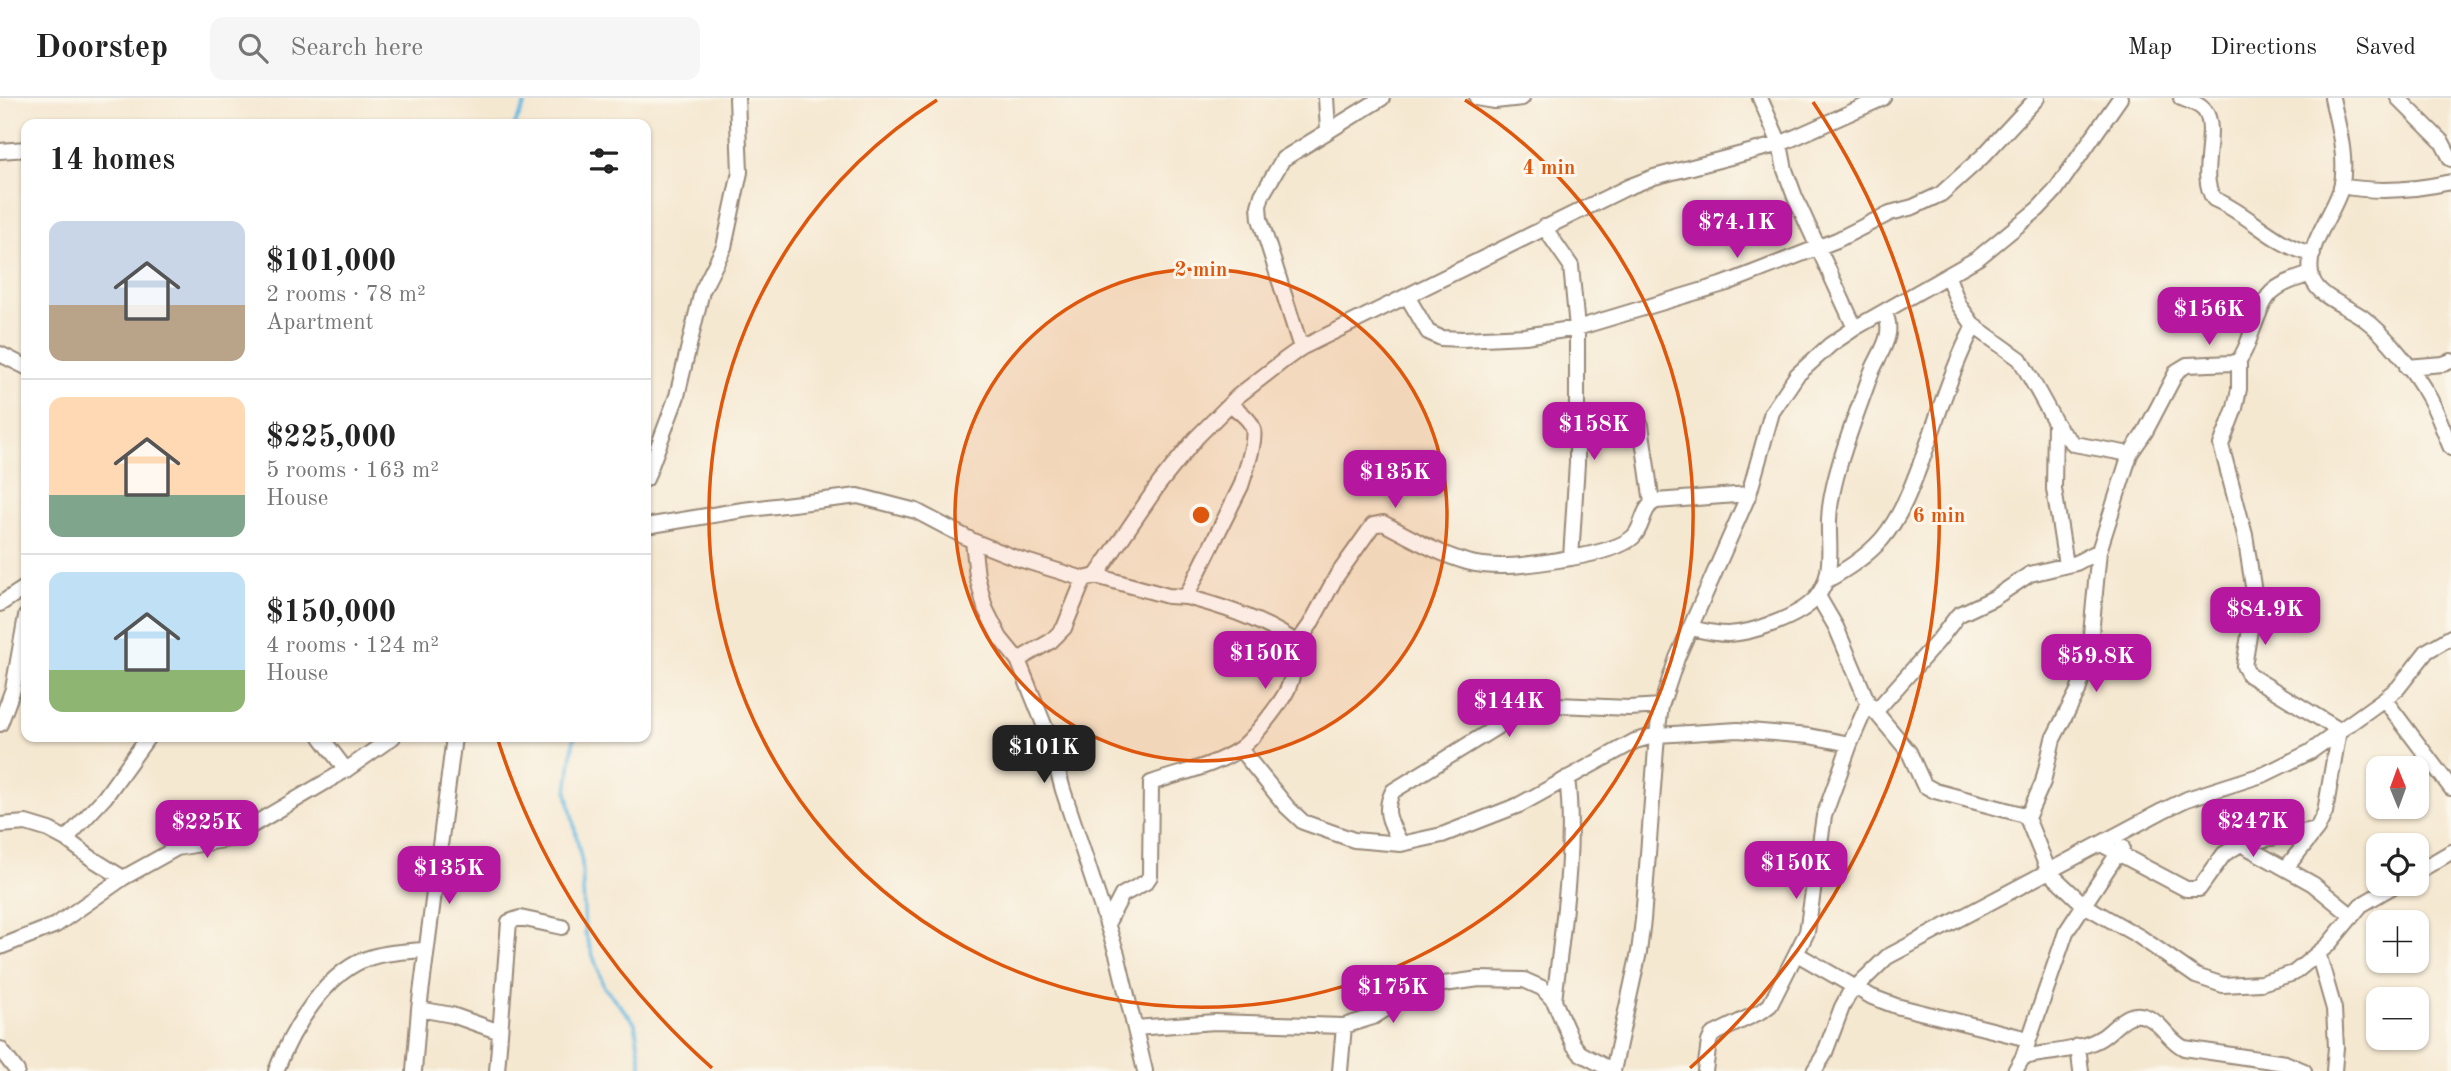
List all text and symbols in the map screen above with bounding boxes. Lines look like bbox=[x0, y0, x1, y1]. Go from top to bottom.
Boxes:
search box bbox=[210, 17, 700, 80]
icon: search bbox=[234, 29, 272, 67]
text: Doorstep bbox=[35, 32, 168, 65]
text: Search here bbox=[290, 35, 423, 61]
text: Map bbox=[2128, 36, 2172, 60]
text: Directions bbox=[2210, 36, 2317, 60]
text: Saved bbox=[2355, 36, 2416, 60]
icon: filters bbox=[585, 142, 623, 180]
text: 14 homes bbox=[49, 146, 175, 176]
text: 4 min bbox=[1523, 158, 1575, 179]
pin: $74.1K bbox=[1680, 200, 1794, 260]
text: $74.1K bbox=[1698, 211, 1776, 234]
text: $101,000 bbox=[266, 247, 396, 277]
icon: home bbox=[105, 249, 189, 333]
text: 2 min bbox=[1175, 260, 1227, 281]
text: 2 rooms · 78 m² bbox=[266, 283, 426, 306]
pin: $156K bbox=[2160, 288, 2258, 347]
text: $156K bbox=[2173, 298, 2245, 321]
text: Apartment bbox=[266, 311, 374, 334]
pin: $158K bbox=[1545, 402, 1643, 462]
text: $158K bbox=[1558, 413, 1630, 436]
text: $225,000 bbox=[266, 423, 396, 453]
icon: home bbox=[105, 425, 189, 509]
pin: $135K bbox=[1346, 450, 1444, 510]
text: 5 rooms · 163 m² bbox=[266, 459, 439, 482]
text: $135K bbox=[1359, 461, 1431, 484]
text: House bbox=[266, 487, 328, 510]
centre of rings bbox=[1189, 503, 1213, 527]
text: 6 min bbox=[1913, 506, 1965, 527]
pin: $84.9K bbox=[2208, 588, 2322, 647]
text: $150,000 bbox=[266, 598, 396, 628]
text: $84.9K bbox=[2226, 598, 2304, 621]
icon: home bbox=[105, 600, 189, 684]
pin: $150K bbox=[1216, 632, 1314, 691]
text: 4 rooms · 124 m² bbox=[266, 634, 439, 657]
pin: $59.8K bbox=[2039, 634, 2153, 694]
text: $150K bbox=[1229, 642, 1301, 665]
text: $59.8K bbox=[2057, 645, 2135, 668]
text: House bbox=[266, 662, 328, 685]
pin: $144K bbox=[1460, 680, 1558, 739]
text: $144K bbox=[1473, 690, 1545, 713]
pin: $101K bbox=[995, 726, 1093, 785]
text: $101K bbox=[1008, 736, 1080, 759]
north arrow bbox=[2366, 756, 2429, 819]
map controls bbox=[2366, 756, 2429, 1050]
pin: $225K bbox=[158, 800, 256, 860]
pin: $247K bbox=[2204, 800, 2302, 859]
text: $247K bbox=[2217, 810, 2289, 833]
text: $225K bbox=[171, 811, 243, 834]
button: locate bbox=[2366, 833, 2429, 896]
pin: $150K bbox=[1747, 842, 1845, 901]
pin: $135K bbox=[400, 846, 498, 906]
text: $150K bbox=[1760, 852, 1832, 875]
text: $135K bbox=[413, 857, 485, 880]
button: + bbox=[2366, 910, 2429, 973]
pin: $175K bbox=[1344, 965, 1442, 1025]
text: $175K bbox=[1357, 976, 1429, 999]
button: − bbox=[2366, 987, 2429, 1050]

